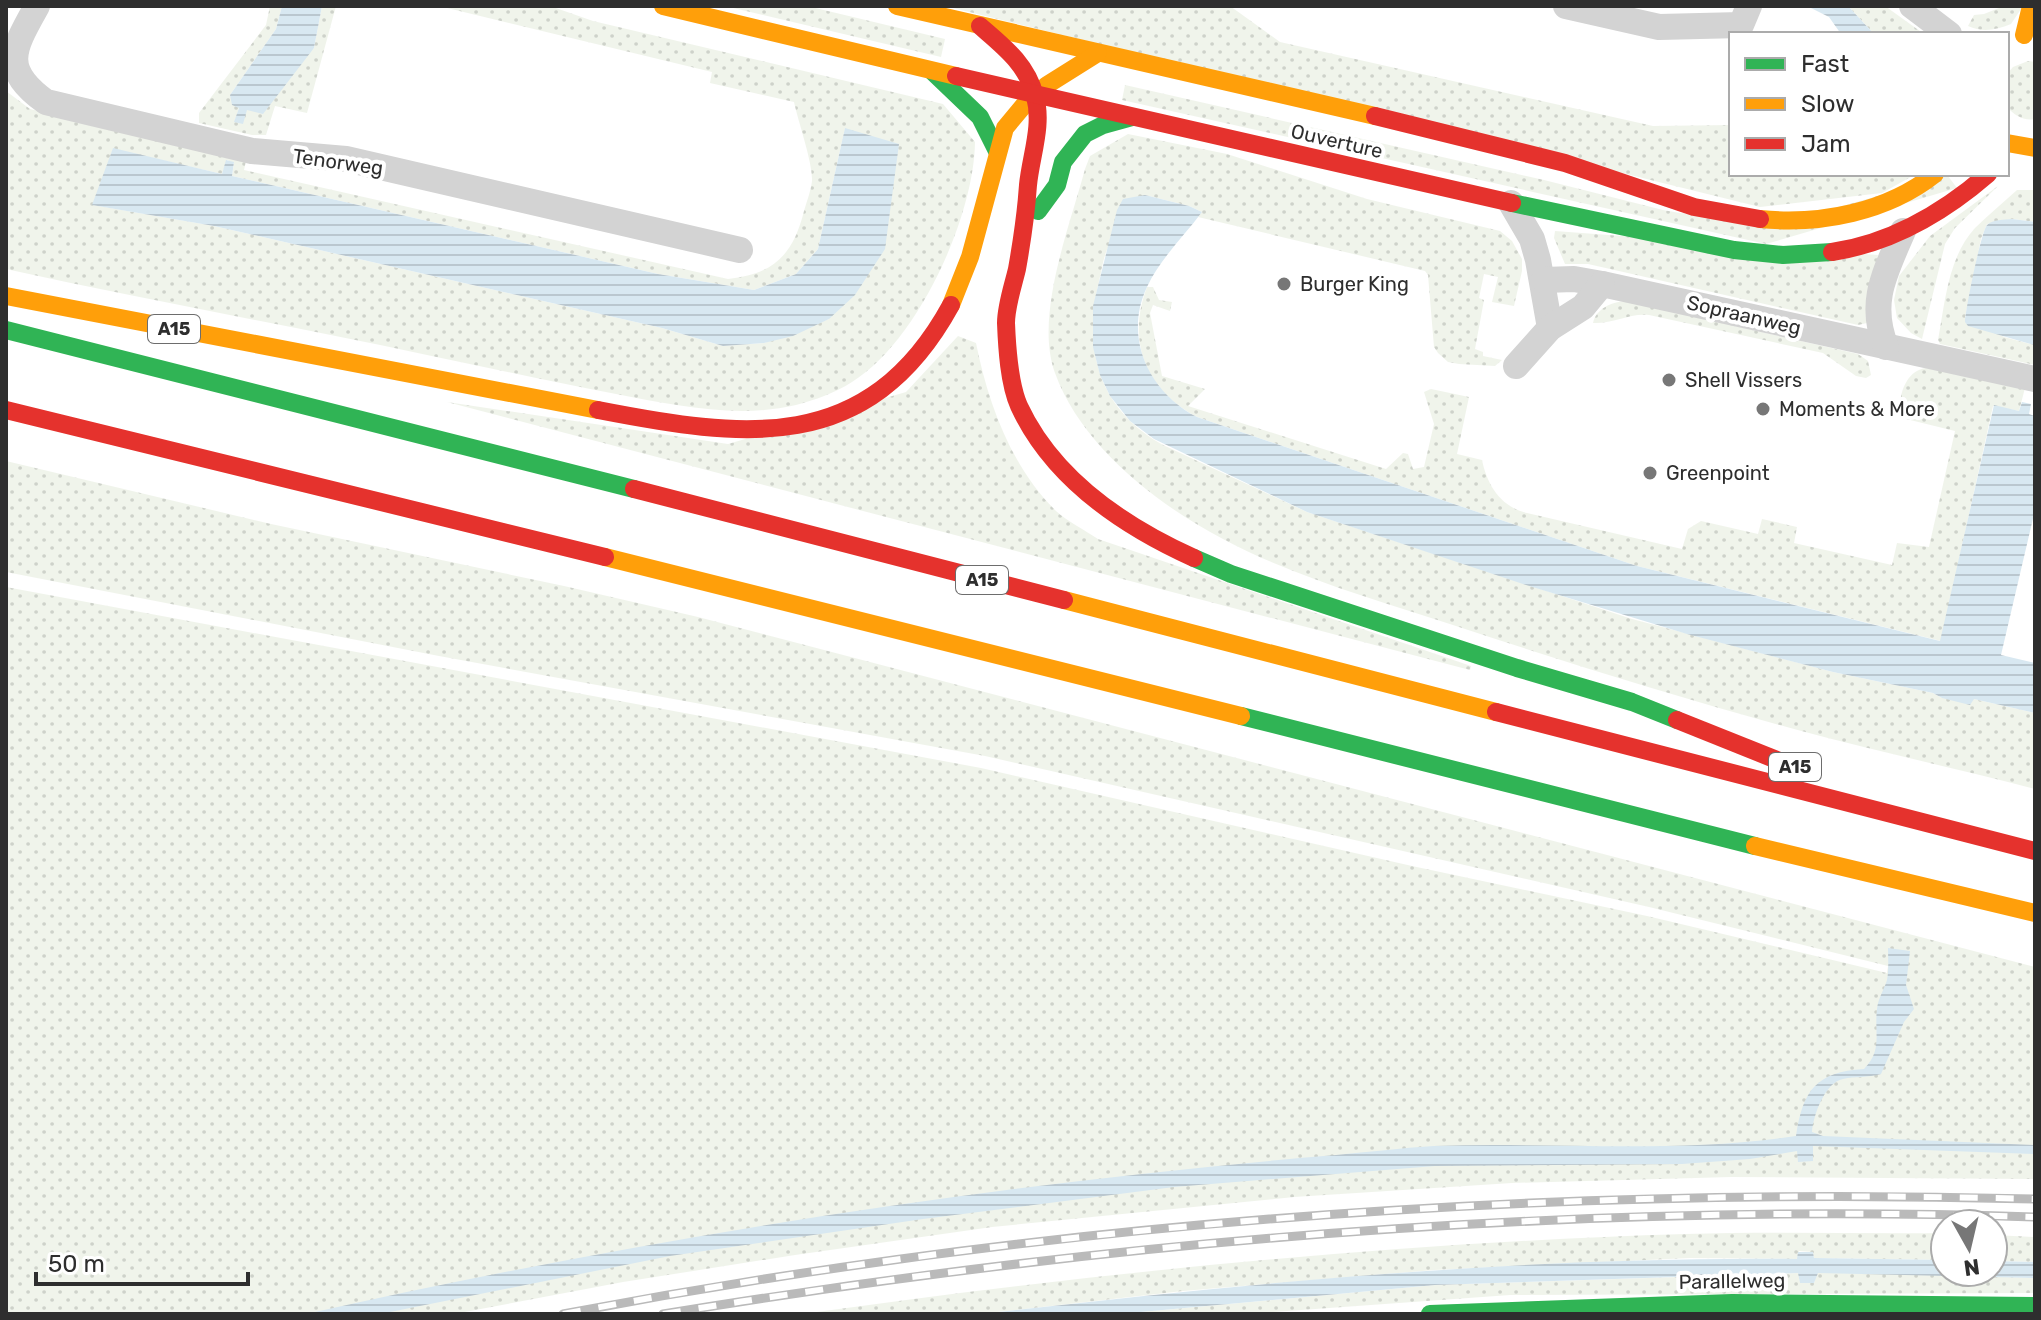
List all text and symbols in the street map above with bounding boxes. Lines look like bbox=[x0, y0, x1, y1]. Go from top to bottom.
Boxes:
legend bbox=[1729, 32, 2009, 176]
text: Fast bbox=[1801, 50, 1849, 78]
text: Slow bbox=[1801, 90, 1854, 118]
street label: Ouverture bbox=[1289, 119, 1385, 163]
text: Jam bbox=[1801, 130, 1851, 158]
street label: Tenorweg bbox=[291, 144, 385, 180]
place label: Burger King bbox=[1300, 272, 1409, 296]
marker: Burger King bbox=[1275, 275, 1293, 293]
street label: Sopraanweg bbox=[1685, 290, 1803, 340]
road number: A15 bbox=[148, 315, 200, 343]
place label: Shell Vissers bbox=[1685, 368, 1802, 392]
marker: Shell Vissers bbox=[1660, 371, 1678, 389]
place label: Moments & More bbox=[1779, 397, 1935, 421]
marker: Moments & More bbox=[1754, 400, 1772, 418]
place label: Greenpoint bbox=[1666, 461, 1770, 485]
marker: Greenpoint bbox=[1641, 464, 1659, 482]
road number: A15 bbox=[956, 566, 1008, 594]
road number: A15 bbox=[1769, 753, 1821, 781]
north arrow bbox=[1929, 1208, 2009, 1288]
scale bar bbox=[36, 1236, 248, 1286]
text: 50 m bbox=[48, 1250, 105, 1278]
text: N bbox=[1962, 1253, 1981, 1282]
street label: Parallelweg bbox=[1678, 1268, 1786, 1294]

